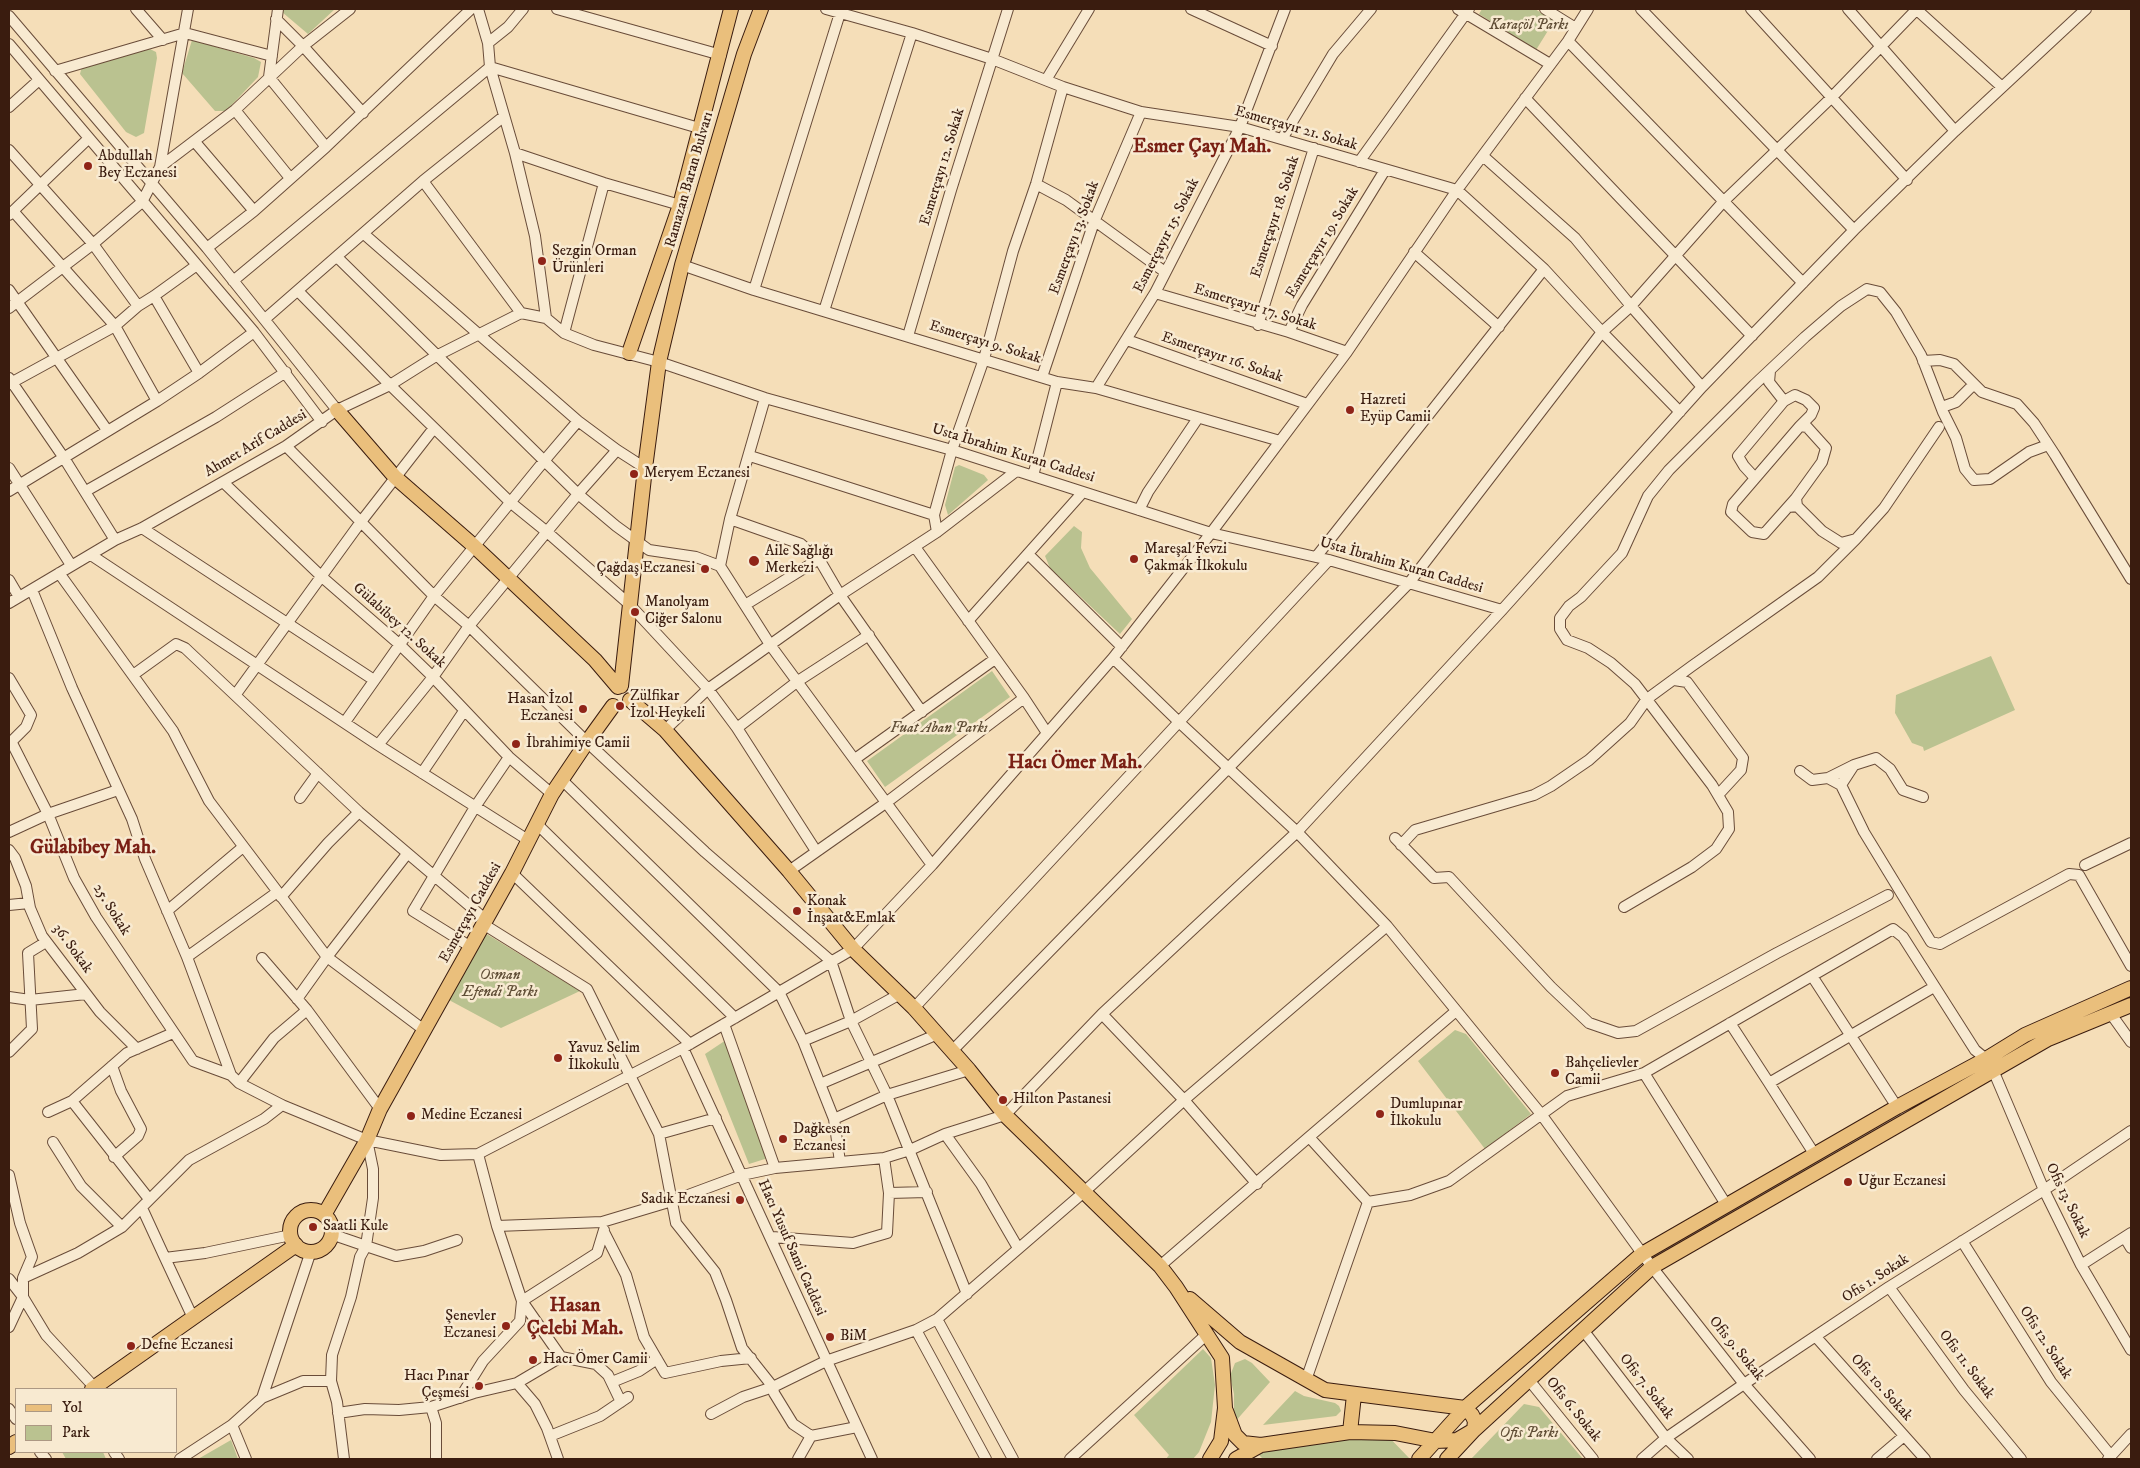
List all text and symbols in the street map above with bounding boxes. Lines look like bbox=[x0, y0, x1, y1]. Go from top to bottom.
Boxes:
park label: Karaçöl Parkı bbox=[1489, 17, 1569, 35]
street label: Esmerçayır 21. Sokak bbox=[1232, 103, 1360, 155]
street label: Esmerçayı 12. Sokak bbox=[917, 106, 969, 228]
street label: Ramazan Baran Bulvarı bbox=[662, 110, 718, 250]
district label: Esmer Çayı Mah. bbox=[1133, 136, 1271, 160]
place label: Abdullah Bey Eczanesi bbox=[98, 148, 177, 183]
street label: Esmerçayır 18. Sokak bbox=[1248, 154, 1304, 280]
marker: Abdullah Bey Eczanesi bbox=[82, 160, 94, 172]
street label: Esmerçayır 15. Sokak bbox=[1130, 175, 1204, 297]
street label: Esmerçayı 13. Sokak bbox=[1046, 179, 1104, 297]
street label: Esmerçayır 19. Sokak bbox=[1283, 184, 1363, 302]
place label: Sezgin Orman Ürünleri bbox=[552, 243, 636, 278]
marker: Sezgin Orman Ürünleri bbox=[536, 255, 548, 267]
street label: Esmerçayır 17. Sokak bbox=[1191, 281, 1319, 335]
street label: Esmerçayı 9. Sokak bbox=[927, 317, 1043, 369]
street label: Esmerçayır 16. Sokak bbox=[1159, 329, 1285, 387]
place label: Hazreti Eyüp Camii bbox=[1360, 392, 1431, 427]
marker: Hazreti Eyüp Camii bbox=[1344, 404, 1356, 416]
street label: Ahmet Arif Caddesi bbox=[202, 406, 310, 482]
street label: Usta İbrahim Kuran Caddesi bbox=[930, 421, 1096, 487]
place label: Meryem Eczanesi bbox=[644, 465, 750, 483]
marker: Meryem Eczanesi bbox=[628, 468, 640, 480]
street label: Usta İbrahim Kuran Caddesi bbox=[1317, 534, 1485, 598]
place label: Mareşal Fevzi Çakmak İlkokulu bbox=[1144, 541, 1248, 576]
place label: Aile Sağlığı Merkezi bbox=[765, 543, 833, 578]
marker: Mareşal Fevzi Çakmak İlkokulu bbox=[1128, 553, 1140, 565]
marker: Aile Sağlığı Merkezi bbox=[747, 554, 761, 568]
place label: Çağdaş Eczanesi bbox=[596, 560, 695, 578]
marker: Çağdaş Eczanesi bbox=[699, 563, 711, 575]
street label: Gülabibey 12. Sokak bbox=[349, 579, 449, 673]
place label: Manolyam Ciğer Salonu bbox=[645, 594, 722, 629]
marker: Manolyam Ciğer Salonu bbox=[629, 606, 641, 618]
place label: Zülfikar İzol Heykeli bbox=[630, 688, 705, 723]
place label: Hasan İzol Eczanesi bbox=[507, 691, 573, 726]
marker: Zülfikar İzol Heykeli bbox=[614, 700, 626, 712]
marker: Hasan İzol Eczanesi bbox=[577, 703, 589, 715]
park label: Fuat Aban Parkı bbox=[890, 720, 988, 738]
place label: İbrahimiye Camii bbox=[526, 735, 630, 753]
marker: İbrahimiye Camii bbox=[510, 738, 522, 750]
district label: Hacı Ömer Mah. bbox=[1008, 752, 1142, 776]
district label: Gülabibey Mah. bbox=[30, 837, 156, 861]
street label: Esmerçayı Caddesi bbox=[436, 860, 506, 966]
street label: 25. Sokak bbox=[88, 881, 134, 939]
place label: Konak İnşaat&Emlak bbox=[807, 893, 895, 928]
marker: Konak İnşaat&Emlak bbox=[791, 905, 803, 917]
street label: 36. Sokak bbox=[48, 921, 96, 977]
park label: Osman Efendi Parkı bbox=[462, 967, 538, 1002]
place label: Yavuz Selim İlkokulu bbox=[568, 1040, 640, 1075]
marker: Yavuz Selim İlkokulu bbox=[552, 1052, 564, 1064]
place label: Bahçelievler Camii bbox=[1565, 1055, 1638, 1090]
marker: Bahçelievler Camii bbox=[1549, 1067, 1561, 1079]
place label: Hilton Pastanesi bbox=[1013, 1091, 1111, 1109]
marker: Hilton Pastanesi bbox=[997, 1094, 1009, 1106]
place label: Dumlupınar İlkokulu bbox=[1390, 1096, 1463, 1131]
place label: Medine Eczanesi bbox=[421, 1107, 522, 1125]
marker: Dumlupınar İlkokulu bbox=[1374, 1108, 1386, 1120]
marker: Medine Eczanesi bbox=[405, 1110, 417, 1122]
place label: Dağkesen Eczanesi bbox=[793, 1121, 850, 1156]
marker: Dağkesen Eczanesi bbox=[777, 1133, 789, 1145]
street label: Ofis 13. Sokak bbox=[2041, 1160, 2093, 1242]
place label: Uğur Eczanesi bbox=[1858, 1173, 1946, 1191]
marker: Uğur Eczanesi bbox=[1842, 1176, 1854, 1188]
street label: Hacı Yusuf Sami Caddesi bbox=[753, 1177, 829, 1319]
place label: Sadık Eczanesi bbox=[641, 1191, 730, 1209]
marker: Sadık Eczanesi bbox=[734, 1194, 746, 1206]
place label: Saatli Kule bbox=[323, 1218, 388, 1236]
marker: Saatli Kule bbox=[307, 1221, 319, 1233]
street label: Ofis 1. Sokak bbox=[1839, 1251, 1913, 1307]
district label: Hasan Çelebi Mah. bbox=[527, 1295, 623, 1342]
street label: Ofis 12. Sokak bbox=[2015, 1303, 2075, 1383]
place label: Şenevler Eczanesi bbox=[443, 1308, 496, 1343]
street label: Ofis 9. Sokak bbox=[1704, 1313, 1768, 1385]
marker: Şenevler Eczanesi bbox=[500, 1320, 512, 1332]
street label: Ofis 11. Sokak bbox=[1934, 1327, 1998, 1403]
place label: BiM bbox=[840, 1328, 867, 1346]
marker: BiM bbox=[824, 1331, 836, 1343]
place label: Defne Eczanesi bbox=[141, 1337, 233, 1355]
marker: Defne Eczanesi bbox=[125, 1340, 137, 1352]
place label: Hacı Ömer Camii bbox=[543, 1351, 648, 1369]
street label: Ofis 7. Sokak bbox=[1615, 1351, 1677, 1423]
street label: Ofis 10. Sokak bbox=[1846, 1351, 1916, 1425]
marker: Hacı Ömer Camii bbox=[527, 1354, 539, 1366]
place label: Hacı Pınar Çeşmesi bbox=[404, 1368, 469, 1403]
street label: Ofis 6. Sokak bbox=[1541, 1374, 1605, 1446]
marker: Hacı Pınar Çeşmesi bbox=[473, 1380, 485, 1392]
legend bbox=[15, 1388, 178, 1453]
text: Yol bbox=[62, 1398, 82, 1417]
text: Park bbox=[62, 1423, 90, 1442]
park label: Ofis Parkı bbox=[1500, 1425, 1558, 1443]

